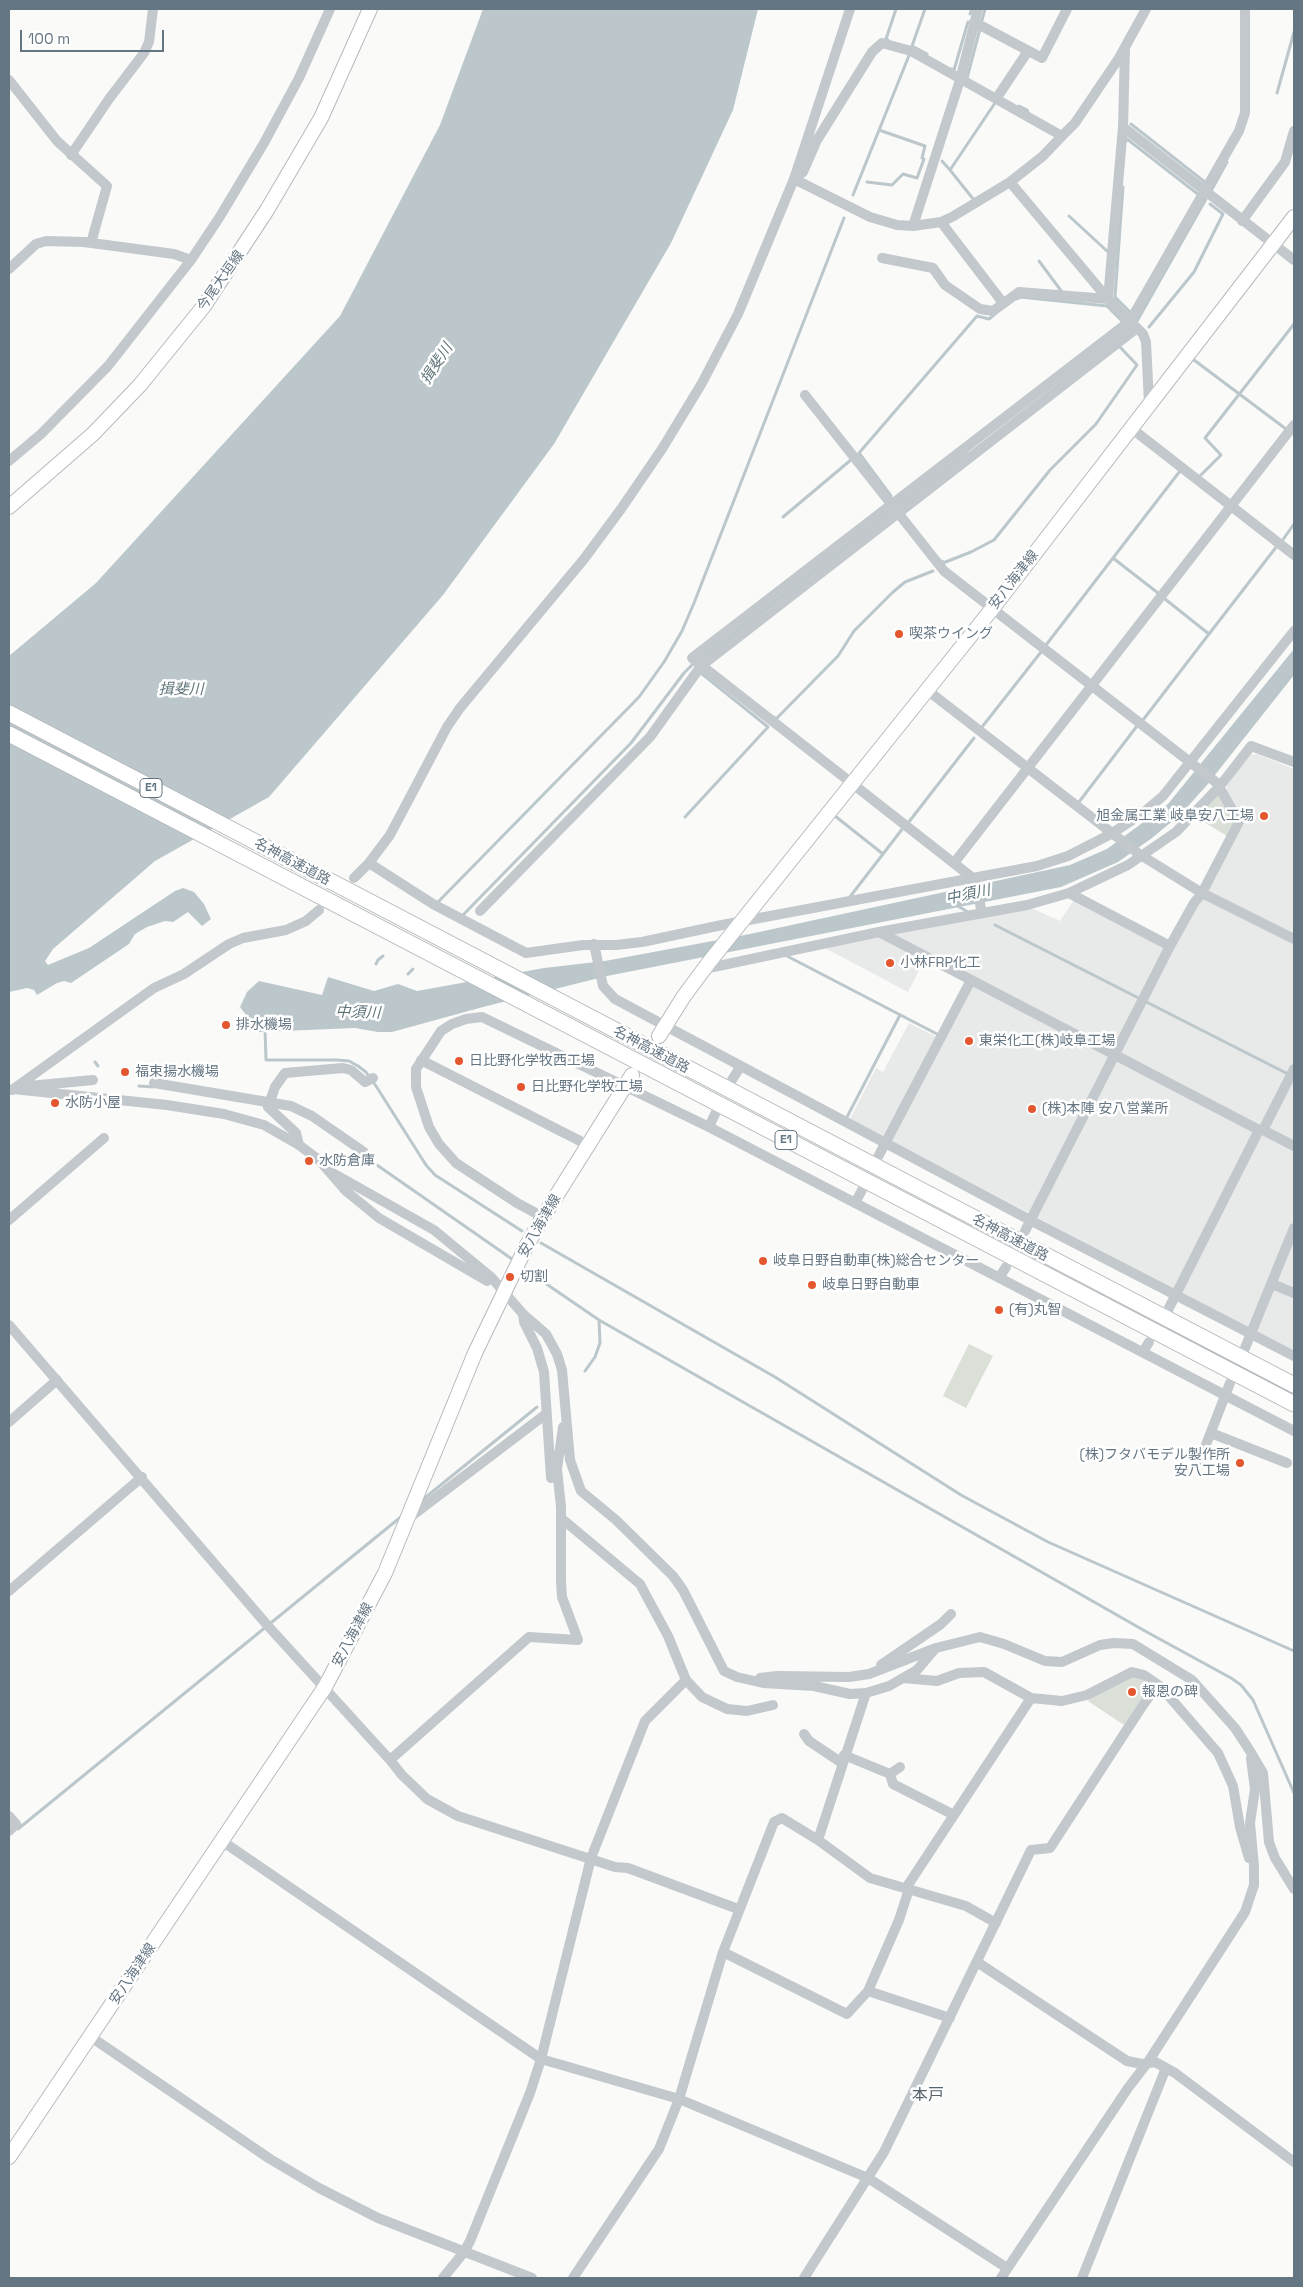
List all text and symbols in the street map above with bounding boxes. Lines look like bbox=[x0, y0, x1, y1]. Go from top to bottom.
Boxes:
scale bar bbox=[22, 20, 166, 52]
text: 100 m bbox=[28, 29, 70, 48]
street label: 今尾大垣線 bbox=[194, 248, 248, 314]
water label: 揖斐川 bbox=[417, 340, 457, 388]
street label: 安八海津線 bbox=[986, 547, 1042, 613]
place label: 喫茶ウイング bbox=[909, 626, 993, 642]
marker: 喫茶ウイング bbox=[893, 628, 905, 640]
water label: 揖斐川 bbox=[159, 681, 203, 699]
road number: E1 bbox=[140, 778, 162, 798]
place label: 旭金属工業 岐阜安八工場 bbox=[1096, 808, 1254, 824]
marker: 旭金属工業 岐阜安八工場 bbox=[1258, 810, 1270, 822]
street label: 名神高速道路 bbox=[251, 835, 333, 889]
water label: 中須川 bbox=[944, 882, 992, 908]
place label: 小林FRP化工 bbox=[900, 955, 981, 971]
marker: 小林FRP化工 bbox=[884, 957, 896, 969]
water label: 中須川 bbox=[335, 1003, 381, 1023]
place label: 排水機場 bbox=[236, 1017, 292, 1033]
marker: 排水機場 bbox=[220, 1019, 232, 1031]
street label: 名神高速道路 bbox=[610, 1023, 692, 1077]
place label: 東栄化工(株)岐阜工場 bbox=[979, 1033, 1116, 1049]
marker: 東栄化工(株)岐阜工場 bbox=[963, 1035, 975, 1047]
place label: 日比野化学牧西工場 bbox=[469, 1053, 595, 1069]
marker: 日比野化学牧西工場 bbox=[453, 1055, 465, 1067]
place label: 福束揚水機場 bbox=[135, 1064, 219, 1080]
marker: 福束揚水機場 bbox=[119, 1066, 131, 1078]
place label: 日比野化学牧工場 bbox=[531, 1079, 643, 1095]
marker: 日比野化学牧工場 bbox=[515, 1081, 527, 1093]
place label: 水防小屋 bbox=[65, 1095, 121, 1111]
marker: 水防小屋 bbox=[49, 1097, 61, 1109]
place label: (株)本陣 安八営業所 bbox=[1042, 1101, 1168, 1117]
marker: (株)本陣 安八営業所 bbox=[1026, 1103, 1038, 1115]
road number: E1 bbox=[775, 1130, 797, 1150]
place label: 水防倉庫 bbox=[319, 1153, 375, 1169]
marker: 水防倉庫 bbox=[303, 1155, 315, 1167]
street label: 安八海津線 bbox=[515, 1191, 565, 1261]
street label: 名神高速道路 bbox=[969, 1211, 1051, 1265]
place label: 岐阜日野自動車(株)総合センター bbox=[773, 1253, 980, 1269]
marker: 岐阜日野自動車(株)総合センター bbox=[757, 1255, 769, 1267]
place label: 切割 bbox=[520, 1269, 548, 1285]
marker: 切割 bbox=[504, 1271, 516, 1283]
place label: 岐阜日野自動車 bbox=[822, 1277, 920, 1293]
marker: 岐阜日野自動車 bbox=[806, 1279, 818, 1291]
place label: (有)丸智 bbox=[1009, 1302, 1062, 1318]
marker: (有)丸智 bbox=[993, 1304, 1005, 1316]
place label: (株)フタバモデル製作所 安八工場 bbox=[1079, 1447, 1230, 1480]
marker: (株)フタバモデル製作所 安八工場 bbox=[1234, 1457, 1246, 1469]
street label: 安八海津線 bbox=[329, 1600, 377, 1670]
place label: 報恩の碑 bbox=[1142, 1684, 1198, 1700]
marker: 報恩の碑 bbox=[1126, 1686, 1138, 1698]
street label: 安八海津線 bbox=[106, 1940, 160, 2008]
district label: 本戸 bbox=[912, 2086, 944, 2106]

